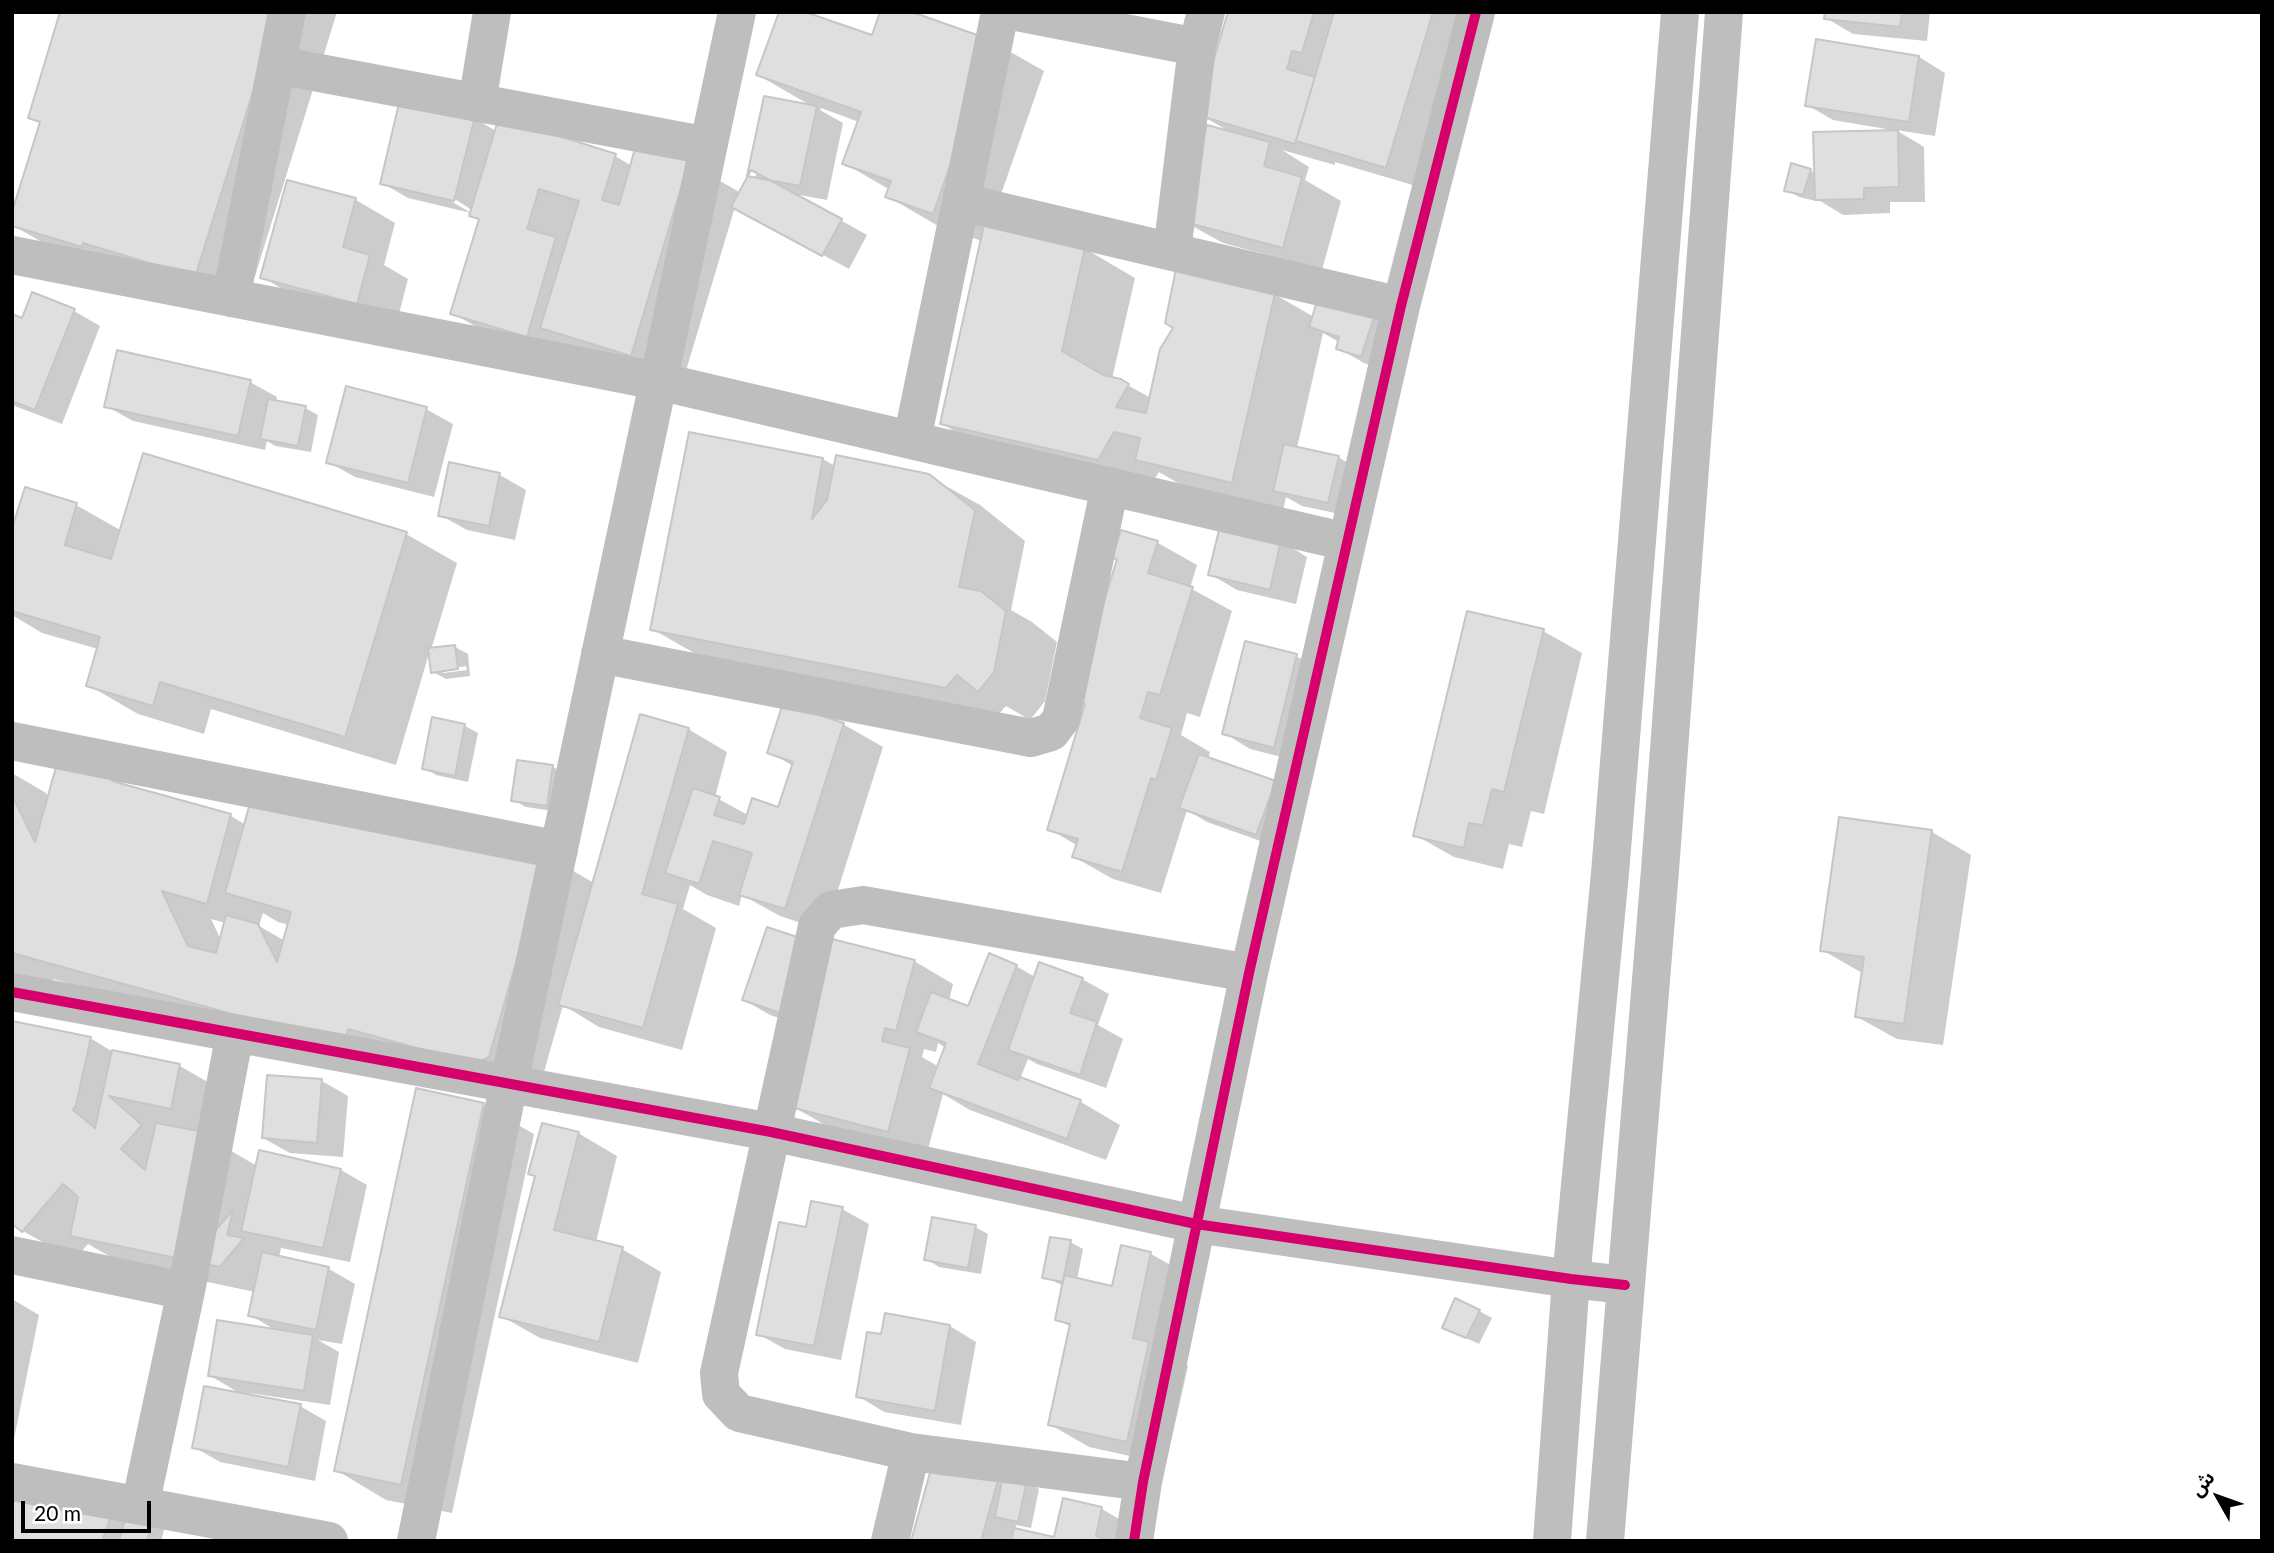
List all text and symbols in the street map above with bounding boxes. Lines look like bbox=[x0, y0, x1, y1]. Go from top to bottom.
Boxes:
north arrow bbox=[2183, 1462, 2253, 1532]
text: ش bbox=[2184, 1466, 2219, 1501]
scale bar bbox=[24, 1486, 154, 1530]
text: 20 m bbox=[34, 1500, 81, 1525]

